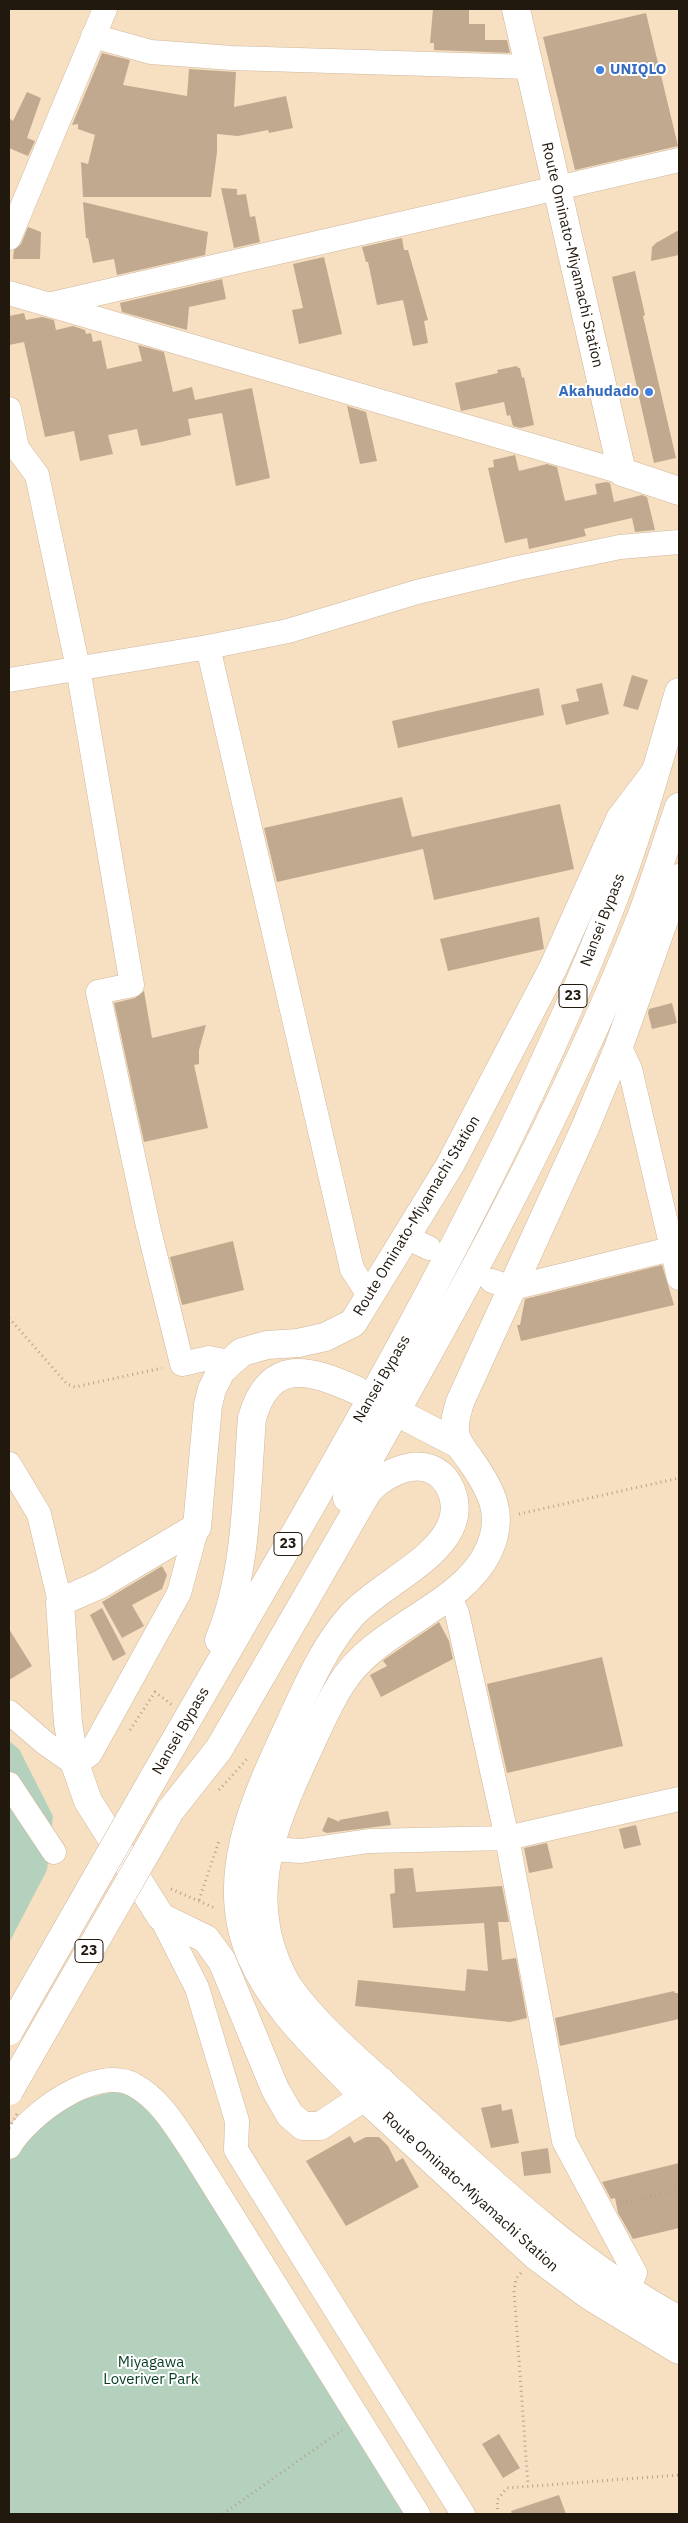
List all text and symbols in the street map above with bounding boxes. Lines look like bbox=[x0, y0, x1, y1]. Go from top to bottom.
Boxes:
place label: UNIQLO bbox=[610, 61, 667, 79]
marker: UNIQLO bbox=[594, 64, 606, 76]
street label: Route Ominato-Miyamachi Station bbox=[537, 141, 607, 369]
place label: Akahudado bbox=[558, 383, 639, 401]
marker: Akahudado bbox=[643, 386, 655, 398]
street label: Nansei Bypass bbox=[577, 871, 629, 969]
road number: 23 bbox=[559, 984, 587, 1008]
street label: Route Ominato-Miyamachi Station bbox=[350, 1113, 484, 1319]
street label: Nansei Bypass bbox=[350, 1332, 414, 1426]
road number: 23 bbox=[274, 1532, 302, 1556]
street label: Nansei Bypass bbox=[149, 1684, 213, 1778]
road number: 23 bbox=[75, 1940, 103, 1962]
street label: Route Ominato-Miyamachi Station bbox=[378, 2108, 562, 2276]
park label: Miyagawa Loveriver Park bbox=[103, 2354, 199, 2389]

